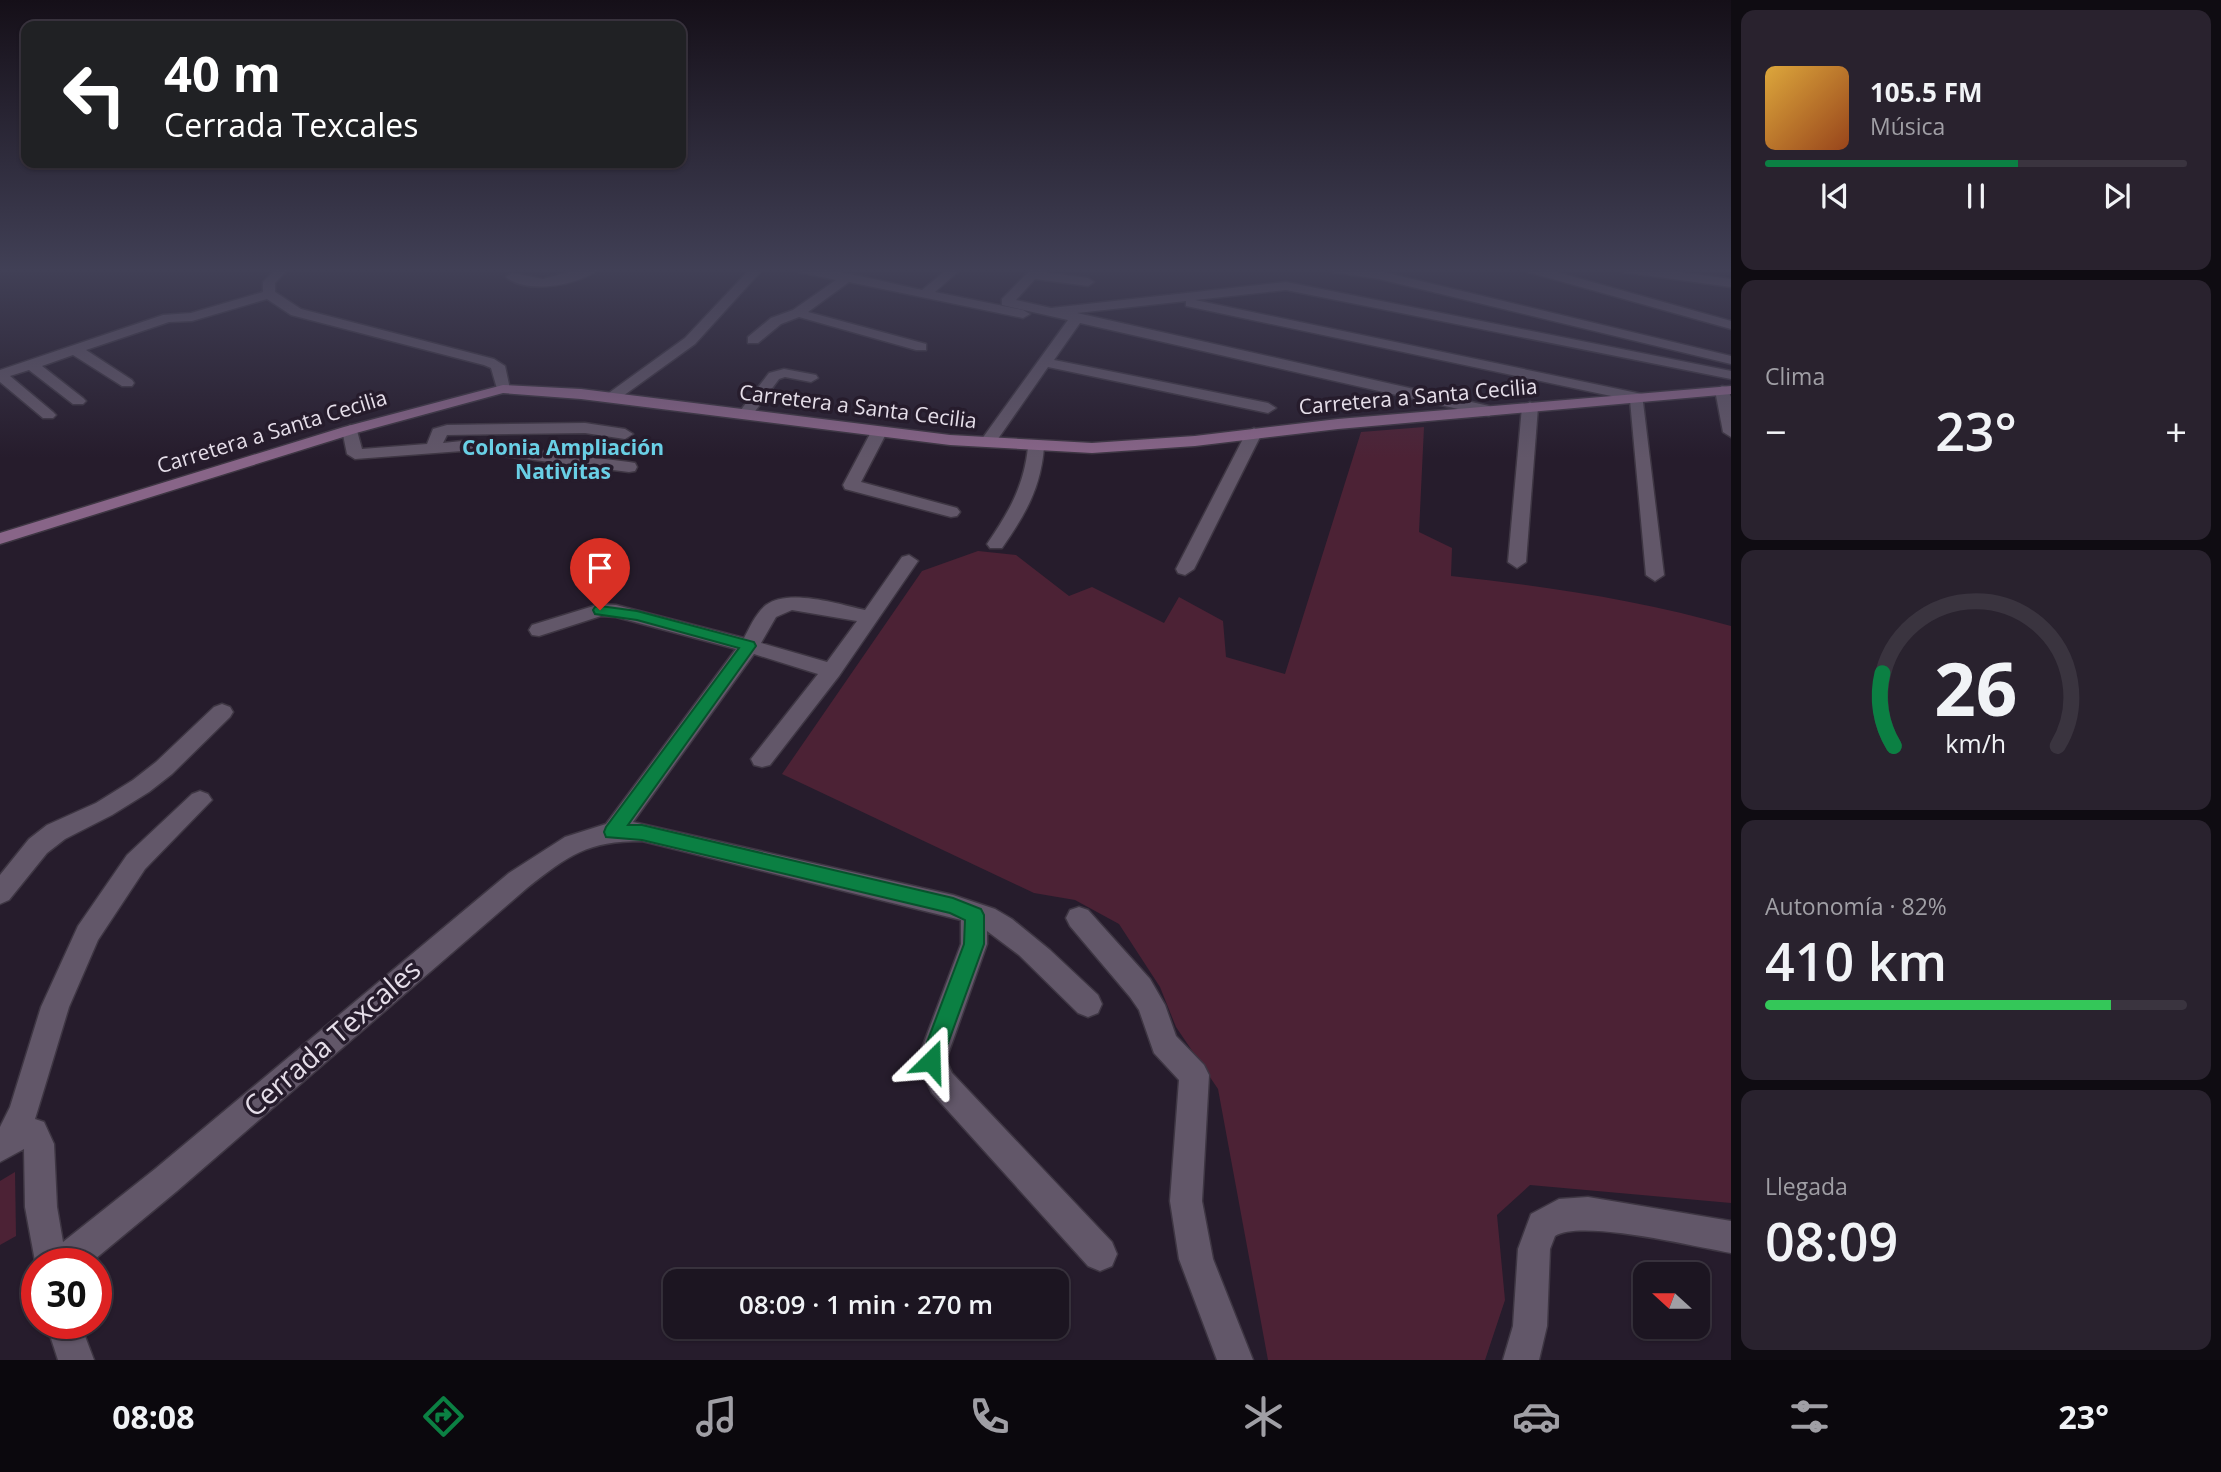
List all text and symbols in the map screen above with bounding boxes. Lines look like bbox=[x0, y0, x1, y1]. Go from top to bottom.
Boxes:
text: 40 m bbox=[164, 40, 281, 106]
icon: left bbox=[49, 49, 140, 140]
text: 105.5 FM bbox=[1870, 74, 1982, 110]
text: Cerrada Texcales bbox=[164, 103, 418, 146]
text: Música bbox=[1870, 110, 1945, 142]
icon: previous bbox=[1816, 177, 1854, 215]
icon: pause bbox=[1957, 177, 1995, 215]
icon: next bbox=[2098, 177, 2136, 215]
text: Clima bbox=[1765, 360, 1825, 392]
street label: Carretera a Santa Cecilia bbox=[1297, 372, 1538, 420]
street label: Carretera a Santa Cecilia bbox=[738, 378, 979, 434]
street label: Carretera a Santa Cecilia bbox=[153, 383, 390, 479]
text: 23° bbox=[1935, 395, 2017, 466]
text: − bbox=[1765, 405, 1787, 457]
text: + bbox=[2165, 405, 2187, 457]
district label: Colonia Ampliación Nativitas bbox=[462, 433, 664, 485]
pin bbox=[570, 538, 630, 610]
icon: arrive bbox=[581, 549, 619, 587]
text: 26 bbox=[1934, 638, 2018, 737]
text: km/h bbox=[1946, 726, 2006, 760]
text: Autonomía · 82% bbox=[1765, 890, 1947, 922]
text: 410 km bbox=[1765, 925, 1947, 996]
street label: Cerrada Texcales bbox=[235, 950, 428, 1125]
position arrow bbox=[894, 1024, 968, 1098]
text: Llegada bbox=[1765, 1170, 1848, 1202]
text: 08:09 bbox=[1765, 1205, 1898, 1276]
speed limit sign: 30 bbox=[21, 1248, 112, 1339]
north arrow bbox=[1633, 1262, 1710, 1339]
map controls bbox=[1633, 1262, 1710, 1339]
text: 08:09 · 1 min · 270 m bbox=[739, 1286, 993, 1322]
icon: directions bbox=[419, 1392, 468, 1441]
icon: music bbox=[692, 1392, 741, 1441]
icon: phone bbox=[965, 1392, 1014, 1441]
icon: climate bbox=[1239, 1392, 1288, 1441]
icon: car bbox=[1512, 1392, 1561, 1441]
icon: filters bbox=[1785, 1392, 1834, 1441]
text: 08:08 bbox=[112, 1395, 194, 1438]
text: 23° bbox=[2059, 1395, 2109, 1438]

